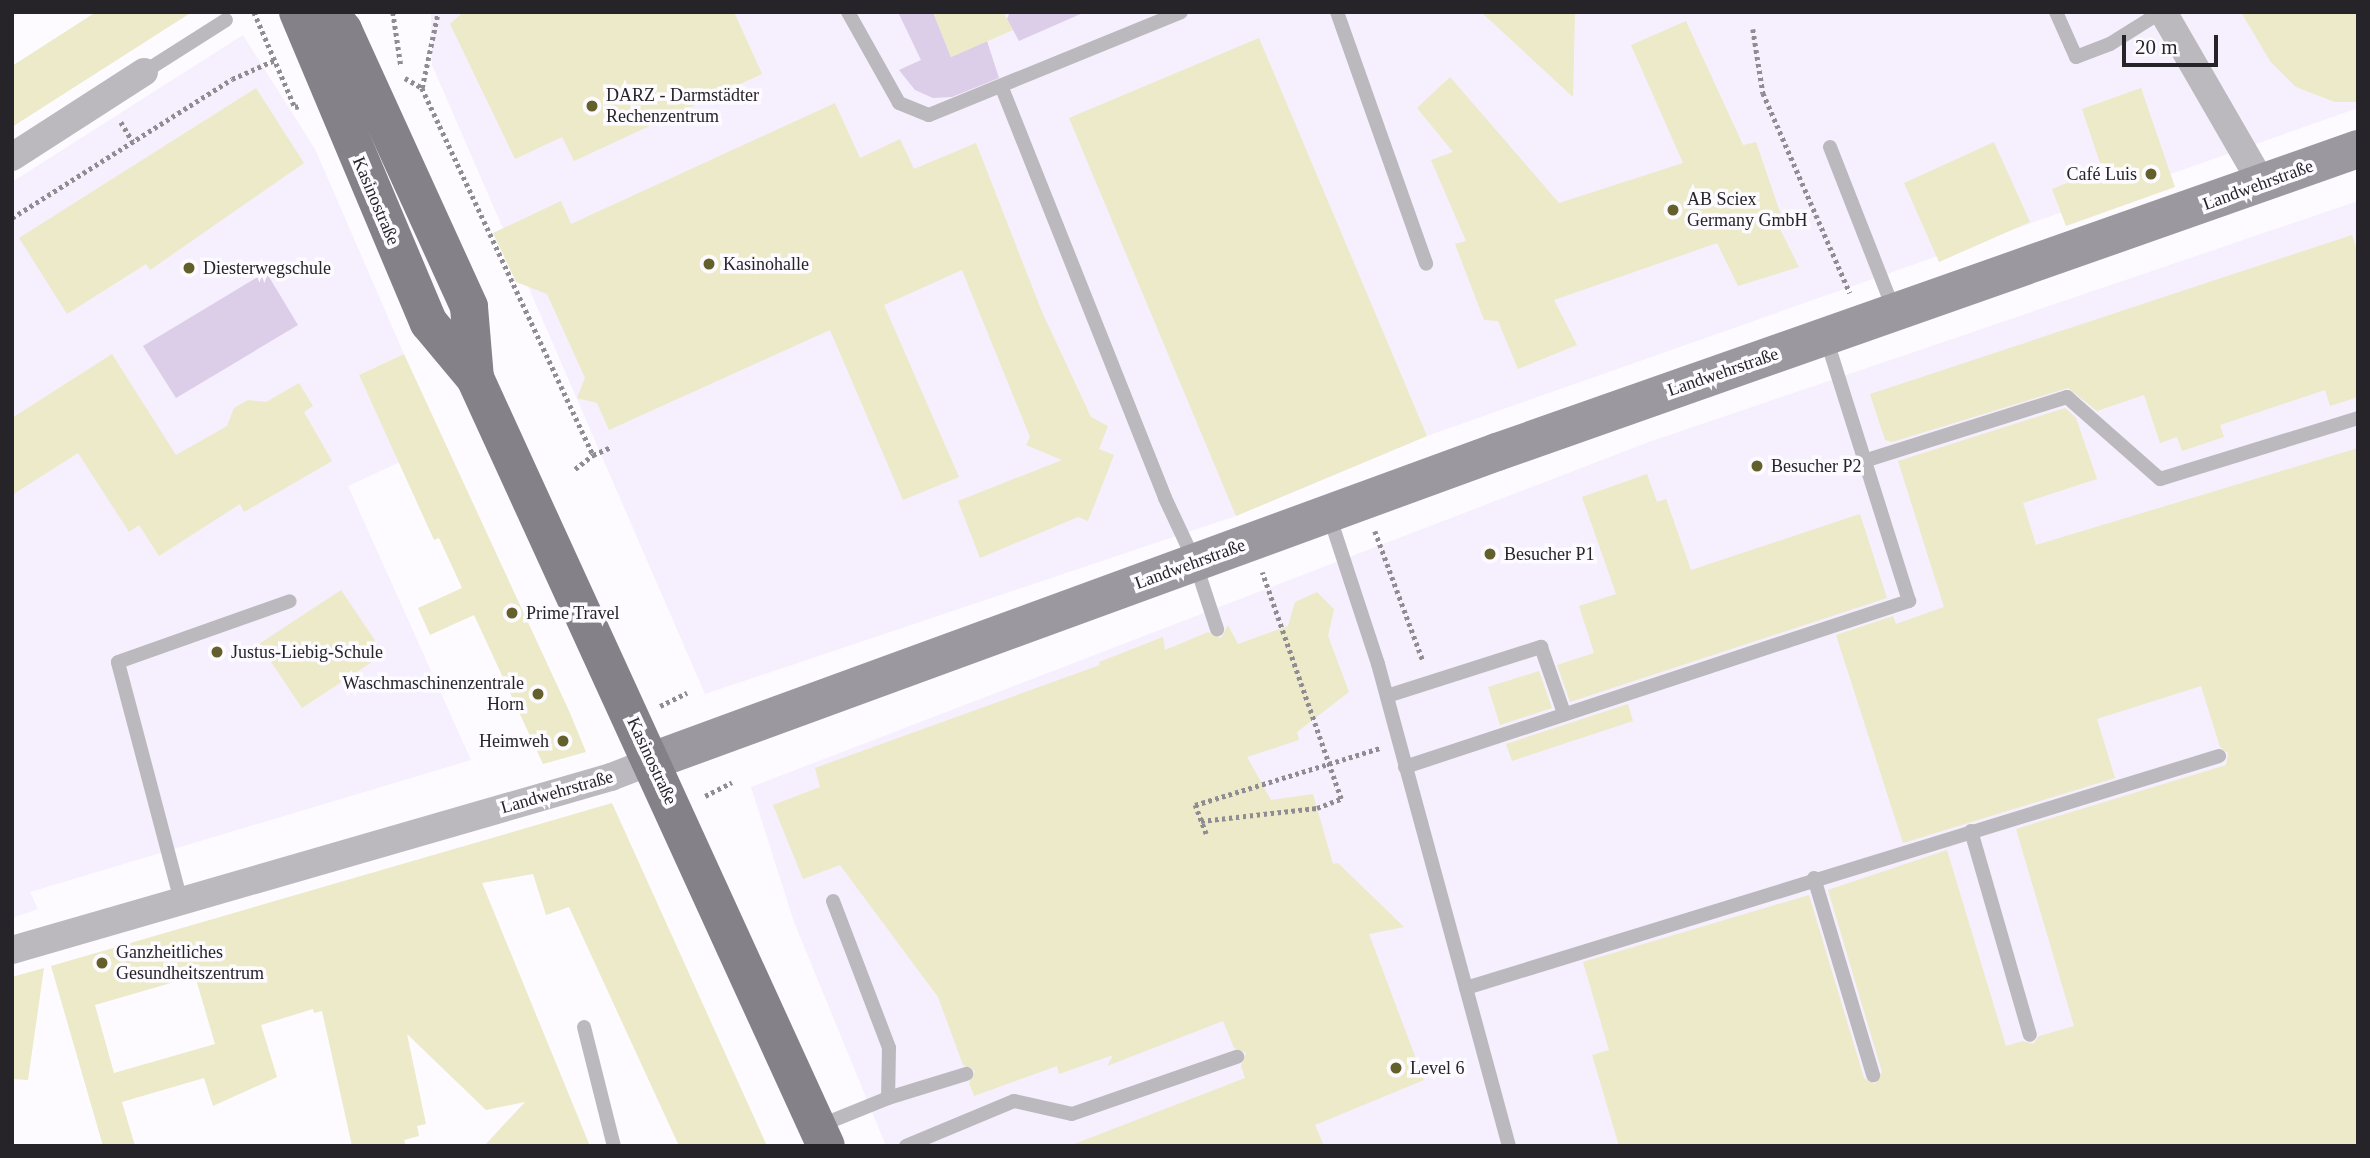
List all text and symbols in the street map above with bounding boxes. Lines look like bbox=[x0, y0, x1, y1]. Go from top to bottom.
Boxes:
scale bar bbox=[2125, 21, 2221, 65]
text: 20 m bbox=[2135, 35, 2178, 59]
place label: DARZ - Darmstädter Rechenzentrum bbox=[606, 85, 759, 128]
marker: DARZ - Darmstädter Rechenzentrum bbox=[584, 98, 600, 114]
street label: Kasinostraße bbox=[348, 154, 404, 248]
street label: Landwehrstraße bbox=[2200, 155, 2316, 215]
place label: Café Luis bbox=[2067, 163, 2137, 185]
marker: Café Luis bbox=[2143, 166, 2159, 182]
place label: AB Sciex Germany GmbH bbox=[1687, 189, 1807, 232]
marker: AB Sciex Germany GmbH bbox=[1665, 202, 1681, 218]
place label: Kasinohalle bbox=[723, 253, 809, 275]
marker: Kasinohalle bbox=[701, 256, 717, 272]
place label: Diesterwegschule bbox=[203, 257, 331, 279]
marker: Diesterwegschule bbox=[181, 260, 197, 276]
street label: Landwehrstraße bbox=[1665, 343, 1781, 401]
place label: Besucher P2 bbox=[1771, 455, 1861, 477]
marker: Besucher P2 bbox=[1749, 458, 1765, 474]
street label: Landwehrstraße bbox=[1132, 534, 1248, 594]
place label: Besucher P1 bbox=[1504, 543, 1594, 565]
marker: Besucher P1 bbox=[1482, 546, 1498, 562]
place label: Prime Travel bbox=[526, 602, 620, 624]
marker: Prime Travel bbox=[504, 605, 520, 621]
place label: Justus-Liebig-Schule bbox=[231, 641, 383, 663]
marker: Justus-Liebig-Schule bbox=[209, 644, 225, 660]
place label: Waschmaschinenzentrale Horn bbox=[343, 673, 524, 716]
marker: Waschmaschinenzentrale Horn bbox=[530, 686, 546, 702]
street label: Kasinostraße bbox=[622, 714, 682, 808]
place label: Heimweh bbox=[479, 730, 549, 752]
marker: Heimweh bbox=[555, 733, 571, 749]
street label: Landwehrstraße bbox=[498, 766, 616, 818]
place label: Ganzheitliches Gesundheitszentrum bbox=[116, 942, 264, 984]
marker: Ganzheitliches Gesundheitszentrum bbox=[94, 955, 110, 971]
place label: Level 6 bbox=[1410, 1057, 1464, 1079]
marker: Level 6 bbox=[1388, 1060, 1404, 1076]

